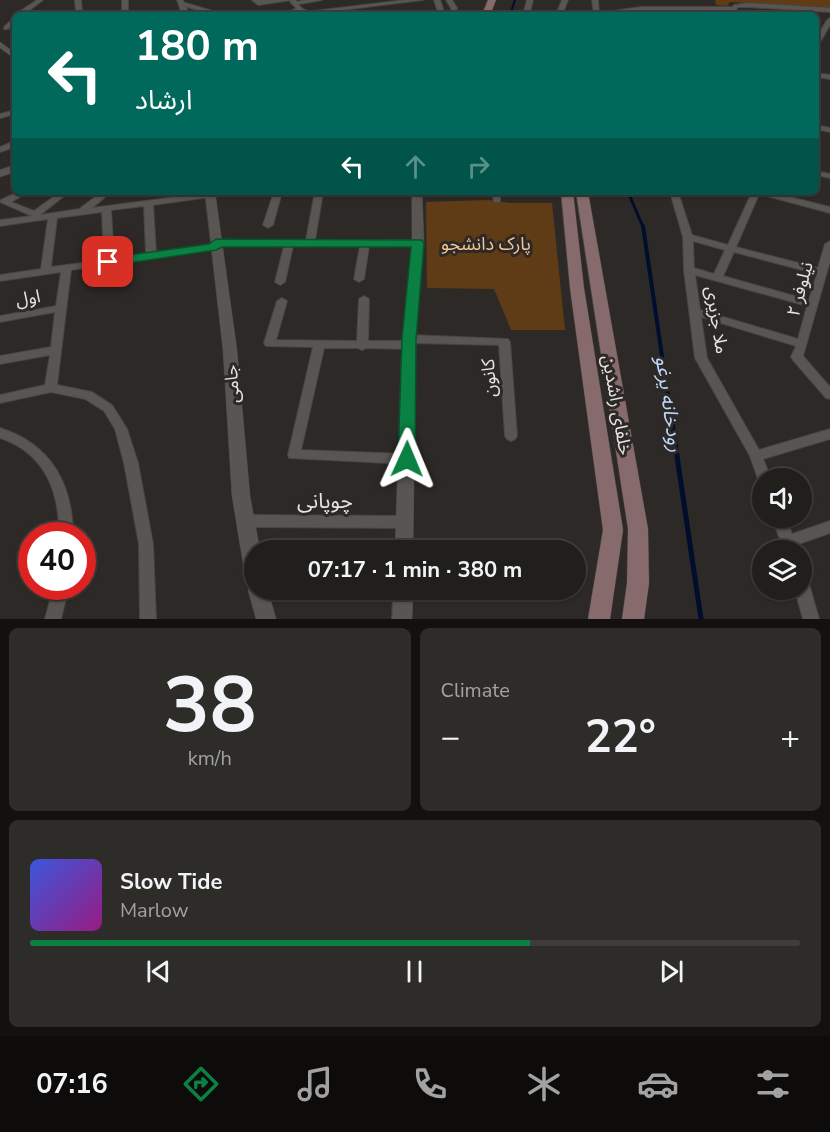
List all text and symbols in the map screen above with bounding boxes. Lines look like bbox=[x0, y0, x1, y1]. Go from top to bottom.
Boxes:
text: 180 m bbox=[135, 18, 259, 75]
icon: left bbox=[36, 36, 114, 114]
text: ارشاد bbox=[135, 82, 192, 119]
icon: left bbox=[336, 150, 369, 183]
icon: ahead bbox=[399, 150, 432, 183]
icon: right bbox=[462, 150, 495, 183]
park label: پارک دانشجو bbox=[441, 232, 531, 256]
pin bbox=[82, 236, 133, 287]
icon: arrive bbox=[91, 245, 124, 278]
street label: نیلوفر ۲ bbox=[781, 259, 819, 319]
street label: اول bbox=[14, 284, 42, 312]
street label: ملا جزیری bbox=[700, 284, 734, 356]
street label: خلفای راشدین bbox=[596, 353, 638, 457]
water label: رودخانه یرغو bbox=[649, 354, 689, 454]
street label: کانون bbox=[476, 357, 502, 398]
street label: جامی bbox=[219, 364, 245, 404]
position arrow bbox=[375, 427, 439, 491]
map controls bbox=[752, 468, 812, 600]
button: sound bbox=[752, 468, 812, 528]
street label: چوپانی bbox=[297, 487, 353, 515]
speed limit sign: 40 bbox=[18, 522, 96, 600]
button: layers bbox=[752, 540, 812, 600]
text: 07:17 · 1 min · 380 m bbox=[308, 555, 522, 585]
text: 38 bbox=[163, 652, 257, 759]
text: Climate bbox=[441, 677, 510, 704]
text: 22° bbox=[585, 707, 656, 768]
text: − bbox=[441, 715, 460, 760]
text: + bbox=[780, 715, 800, 760]
text: km/h bbox=[188, 745, 232, 772]
text: Slow Tide bbox=[120, 867, 222, 897]
text: Marlow bbox=[120, 897, 188, 924]
icon: previous bbox=[142, 955, 175, 988]
icon: pause bbox=[398, 955, 431, 988]
icon: next bbox=[655, 955, 688, 988]
icon: directions bbox=[180, 1063, 222, 1105]
icon: music bbox=[294, 1063, 336, 1105]
icon: phone bbox=[409, 1063, 451, 1105]
icon: climate bbox=[523, 1063, 565, 1105]
icon: car bbox=[637, 1063, 679, 1105]
icon: filters bbox=[752, 1063, 794, 1105]
text: 07:16 bbox=[36, 1066, 108, 1103]

